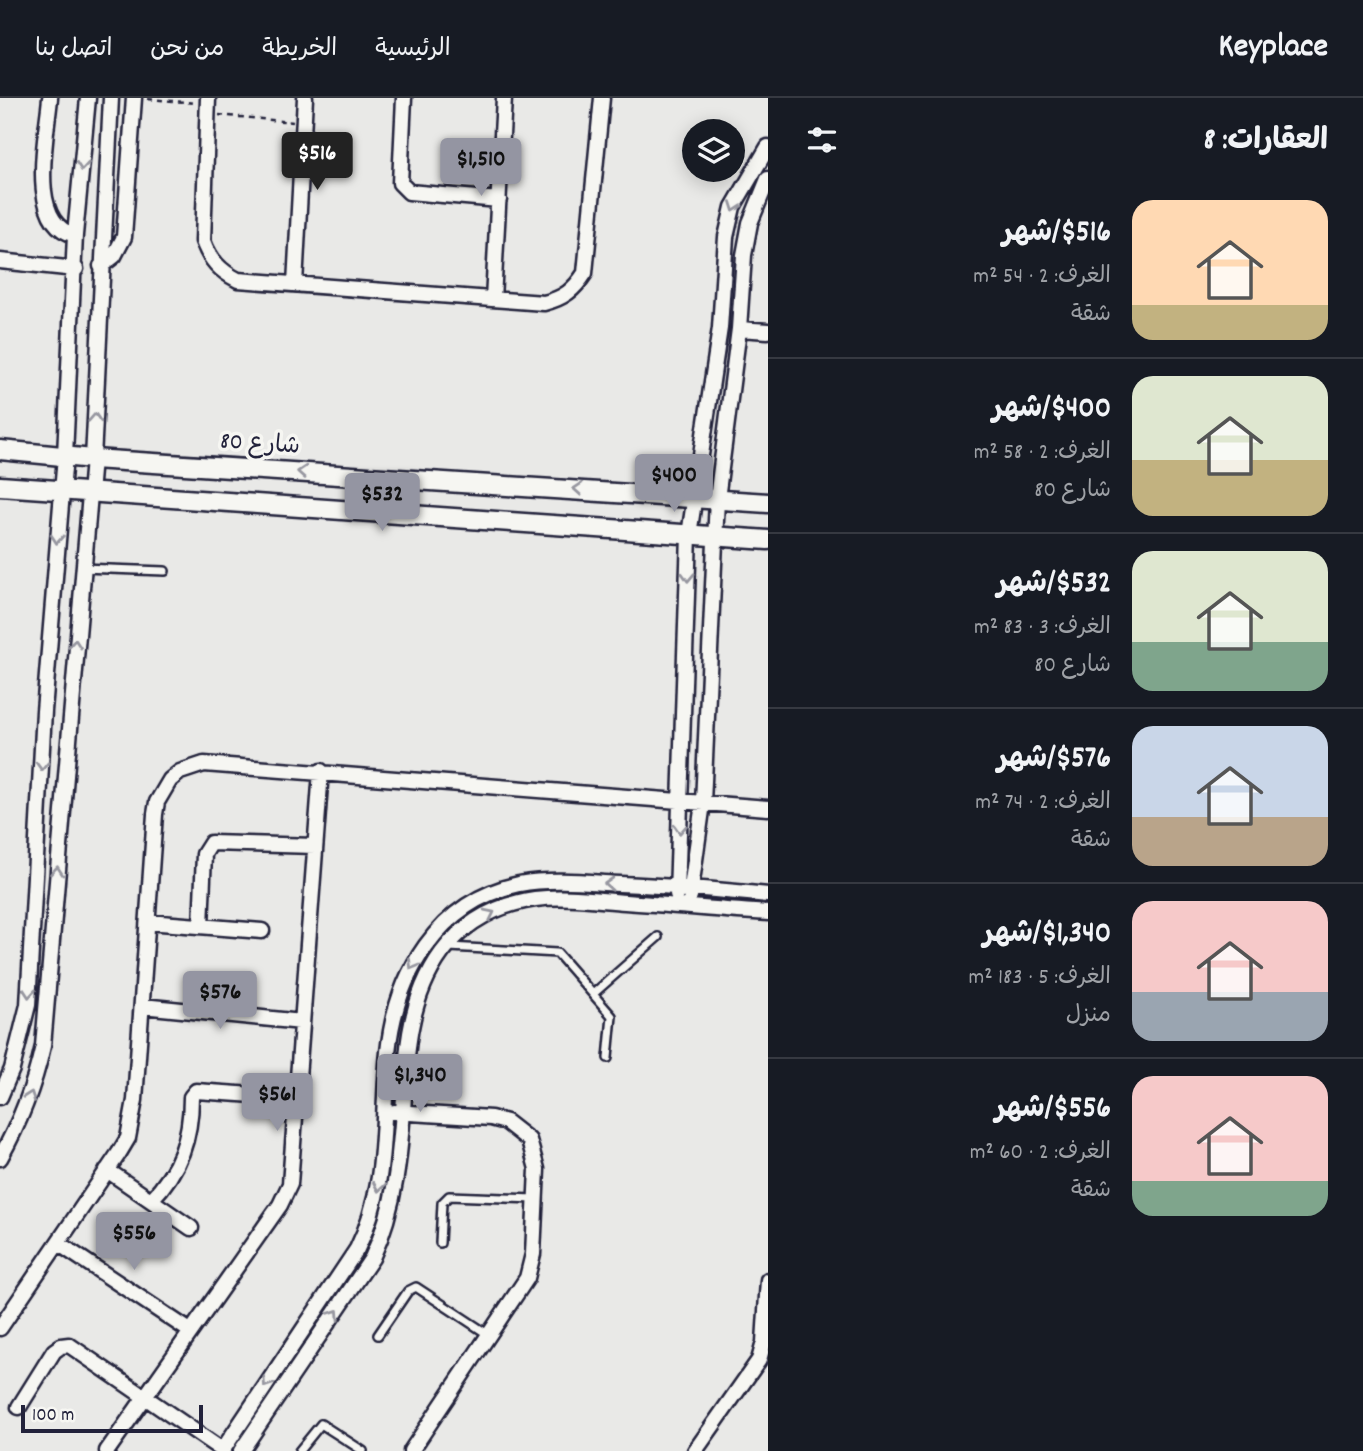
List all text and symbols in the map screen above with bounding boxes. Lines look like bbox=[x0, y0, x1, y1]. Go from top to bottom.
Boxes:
text: Keyplace bbox=[1219, 25, 1328, 72]
text: اتصل بنا bbox=[35, 33, 112, 67]
text: من نحن bbox=[150, 33, 224, 67]
text: الخريطة bbox=[262, 33, 337, 67]
text: الرئيسية bbox=[375, 33, 451, 67]
map controls bbox=[682, 119, 745, 182]
button: layers bbox=[682, 119, 745, 182]
icon: filters bbox=[803, 121, 841, 159]
text: العقارات: 8 bbox=[1204, 121, 1328, 164]
pin: $516 bbox=[276, 132, 358, 192]
text: $516 bbox=[298, 138, 336, 171]
pin: $1,510 bbox=[424, 139, 538, 198]
text: $1,510 bbox=[456, 144, 506, 177]
one-way arrow bbox=[75, 161, 90, 172]
one-way arrow bbox=[729, 200, 743, 212]
text: $516/شهر bbox=[1002, 213, 1111, 256]
icon: home bbox=[1188, 228, 1272, 312]
text: الغرف: 2 · 54 m² bbox=[973, 261, 1111, 294]
text: شقة bbox=[1071, 299, 1111, 332]
text: $400/شهر bbox=[992, 389, 1111, 432]
icon: home bbox=[1188, 404, 1272, 488]
one-way arrow bbox=[87, 412, 102, 423]
street label: شارع 80 bbox=[219, 425, 301, 465]
text: الغرف: 2 · 58 m² bbox=[974, 437, 1111, 470]
pin: $400 bbox=[633, 454, 715, 514]
text: $400 bbox=[651, 460, 697, 493]
one-way arrow bbox=[296, 465, 307, 480]
pin: $532 bbox=[341, 474, 423, 533]
text: شارع 80 bbox=[1034, 475, 1111, 508]
text: $532 bbox=[361, 479, 403, 512]
one-way arrow bbox=[572, 482, 583, 497]
one-way arrow bbox=[50, 534, 65, 545]
text: $532/شهر bbox=[997, 564, 1111, 607]
one-way arrow bbox=[680, 573, 696, 583]
icon: home bbox=[1188, 579, 1272, 663]
text: الغرف: 3 · 83 m² bbox=[974, 612, 1111, 645]
one-way arrow bbox=[67, 639, 82, 650]
text: شارع 80 bbox=[1034, 650, 1111, 683]
text: $576/شهر bbox=[997, 739, 1111, 782]
icon: home bbox=[1188, 754, 1272, 838]
one-way arrow bbox=[35, 761, 50, 772]
text: الغرف: 2 · 74 m² bbox=[975, 787, 1111, 820]
one-way arrow bbox=[673, 824, 688, 835]
text: شقة bbox=[1071, 825, 1111, 858]
one-way arrow bbox=[49, 865, 64, 876]
one-way arrow bbox=[604, 876, 615, 891]
one-way arrow bbox=[483, 908, 495, 922]
text: $1,340/شهر bbox=[983, 914, 1111, 957]
icon: home bbox=[1188, 929, 1272, 1013]
one-way arrow bbox=[408, 957, 421, 970]
text: الغرف: 5 · 183 m² bbox=[968, 962, 1111, 995]
pin: $576 bbox=[179, 972, 261, 1031]
text: $576 bbox=[199, 977, 241, 1010]
one-way arrow bbox=[22, 988, 37, 999]
text: منزل bbox=[1066, 1000, 1111, 1033]
pin: $1,340 bbox=[363, 1054, 477, 1114]
text: $1,340 bbox=[393, 1060, 447, 1093]
pin: $561 bbox=[236, 1074, 318, 1133]
text: $561 bbox=[258, 1079, 296, 1112]
text: $556/شهر bbox=[995, 1089, 1111, 1132]
one-way arrow bbox=[22, 1091, 36, 1103]
icon: home bbox=[1188, 1104, 1272, 1188]
text: الغرف: 2 · 60 m² bbox=[970, 1137, 1111, 1170]
text: شقة bbox=[1071, 1175, 1111, 1208]
one-way arrow bbox=[372, 1181, 387, 1193]
pin: $556 bbox=[93, 1212, 175, 1272]
text: $556 bbox=[112, 1218, 156, 1251]
one-way arrow bbox=[327, 1308, 340, 1321]
one-way arrow bbox=[263, 1375, 276, 1388]
scale bar bbox=[21, 1402, 203, 1434]
text: 100 m bbox=[32, 1403, 74, 1430]

